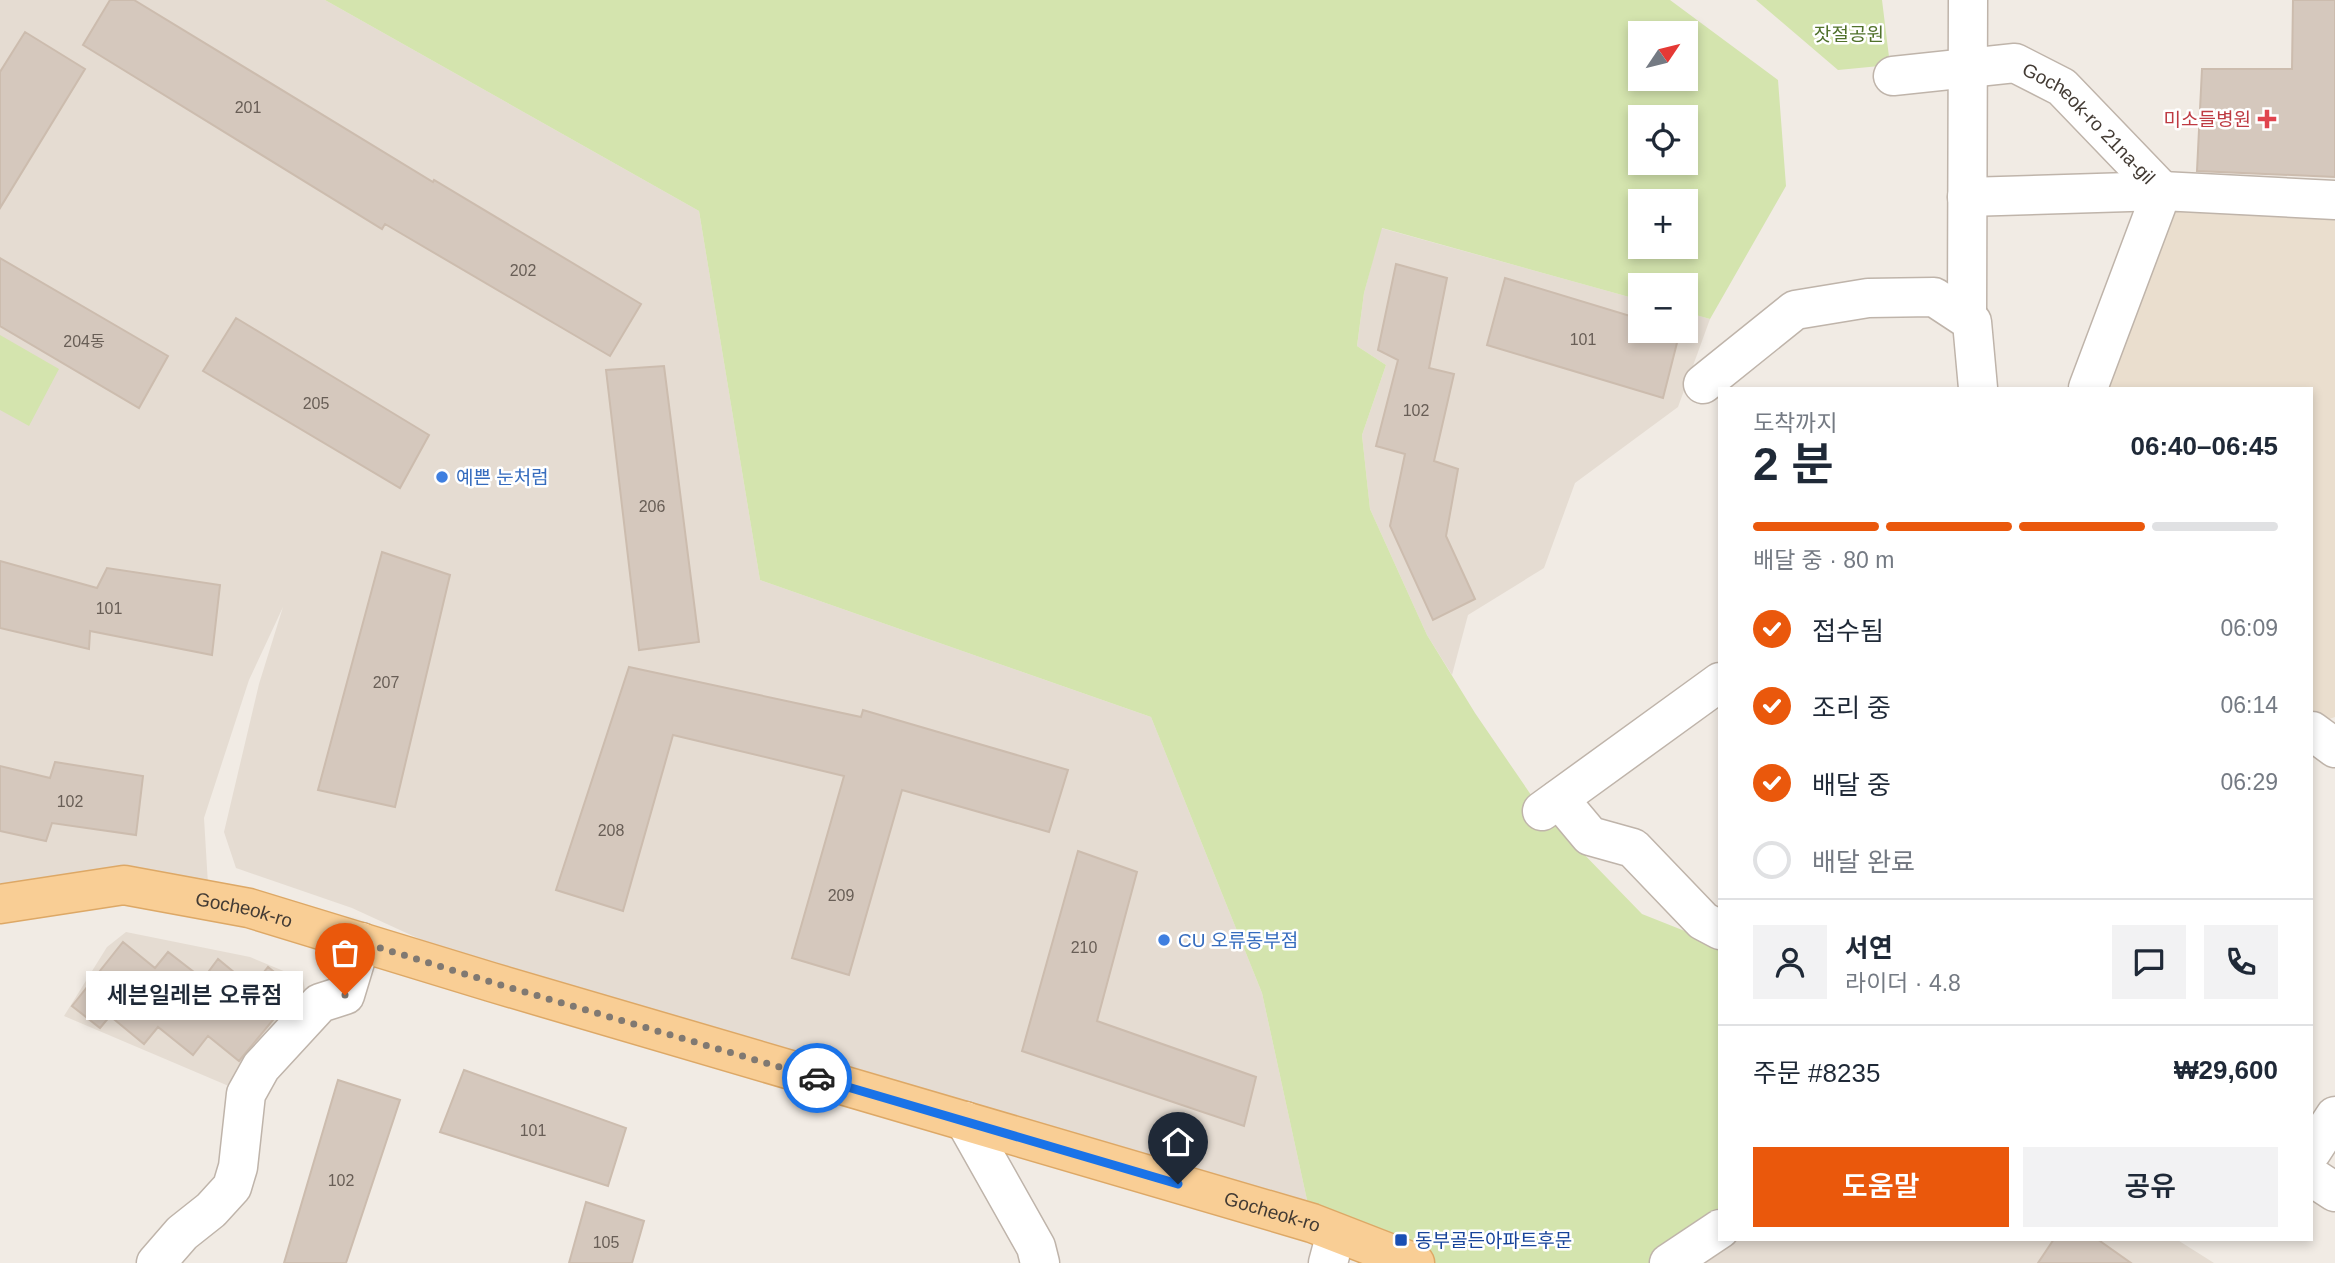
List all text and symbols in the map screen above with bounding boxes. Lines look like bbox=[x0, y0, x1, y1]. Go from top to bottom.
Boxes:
north arrow bbox=[1628, 21, 1698, 91]
map controls bbox=[1628, 21, 1698, 343]
park label: 잣절공원 bbox=[1814, 24, 1884, 45]
street label: Gocheok-ro 21na-gil bbox=[2019, 59, 2159, 188]
house number: 201 bbox=[235, 99, 261, 116]
button: locate bbox=[1628, 105, 1698, 175]
place label: 미소들병원 bbox=[2164, 109, 2251, 130]
marker: 미소들병원 bbox=[2257, 109, 2277, 129]
button: + bbox=[1628, 189, 1698, 259]
house number: 202 bbox=[510, 262, 536, 279]
button: − bbox=[1628, 273, 1698, 343]
house number: 101 bbox=[1570, 331, 1596, 348]
house number: 204동 bbox=[63, 333, 105, 350]
house number: 205 bbox=[303, 395, 329, 412]
house number: 102 bbox=[1403, 402, 1429, 419]
text: 도착까지 bbox=[1753, 410, 1838, 436]
text: 06:40–06:45 bbox=[2131, 431, 2278, 461]
text: 2 분 bbox=[1753, 438, 1834, 490]
place label: 예쁜 눈처럼 bbox=[456, 467, 549, 488]
marker: 예쁜 눈처럼 bbox=[434, 469, 450, 485]
house number: 206 bbox=[639, 498, 665, 515]
text: 배달 중 · 80 m bbox=[1753, 547, 1894, 573]
house number: 101 bbox=[96, 600, 122, 617]
icon: check bbox=[1753, 610, 1791, 648]
text: 06:09 bbox=[2220, 615, 2278, 641]
text: 접수됨 bbox=[1812, 616, 1884, 646]
house number: 207 bbox=[373, 674, 399, 691]
icon: check bbox=[1753, 687, 1791, 725]
text: 06:14 bbox=[2220, 692, 2278, 718]
text: 조리 중 bbox=[1812, 693, 1891, 723]
icon: check bbox=[1753, 764, 1791, 802]
text: 06:29 bbox=[2220, 769, 2278, 795]
text: 배달 중 bbox=[1812, 770, 1891, 800]
house number: 102 bbox=[57, 793, 83, 810]
house number: 208 bbox=[598, 822, 624, 839]
text: 배달 완료 bbox=[1812, 847, 1915, 877]
house number: 209 bbox=[828, 887, 854, 904]
street label: Gocheok-ro bbox=[194, 888, 295, 932]
pin bbox=[315, 923, 375, 995]
button: person bbox=[1753, 925, 1827, 999]
button: chat bbox=[2112, 925, 2186, 999]
button: phone bbox=[2204, 925, 2278, 999]
place label: CU 오류동부점 bbox=[1178, 930, 1298, 951]
marker: CU 오류동부점 bbox=[1156, 932, 1172, 948]
text: 서연 bbox=[1845, 933, 1893, 963]
icon: bag bbox=[326, 934, 364, 972]
house number: 210 bbox=[1071, 939, 1097, 956]
callout: 세븐일레븐 오류점 bbox=[86, 970, 303, 1020]
text: 라이더 · 4.8 bbox=[1845, 970, 1961, 996]
text: 세븐일레븐 오류점 bbox=[107, 982, 282, 1008]
courier bbox=[782, 1043, 852, 1113]
text: ₩29,600 bbox=[2174, 1055, 2278, 1085]
text: 주문 #8235 bbox=[1753, 1058, 1880, 1088]
icon: car bbox=[798, 1059, 836, 1097]
pin bbox=[1148, 1112, 1208, 1184]
house number: 101 bbox=[520, 1122, 546, 1139]
icon: home bbox=[1159, 1123, 1197, 1161]
button: 도움말 bbox=[1753, 1147, 2009, 1227]
button: 공유 bbox=[2023, 1147, 2278, 1227]
house number: 102 bbox=[328, 1172, 354, 1189]
street label: Gocheok-ro bbox=[1222, 1188, 1323, 1236]
place label: 동부골든아파트후문 bbox=[1415, 1230, 1572, 1251]
marker: 동부골든아파트후문 bbox=[1393, 1232, 1409, 1248]
house number: 105 bbox=[593, 1234, 619, 1251]

